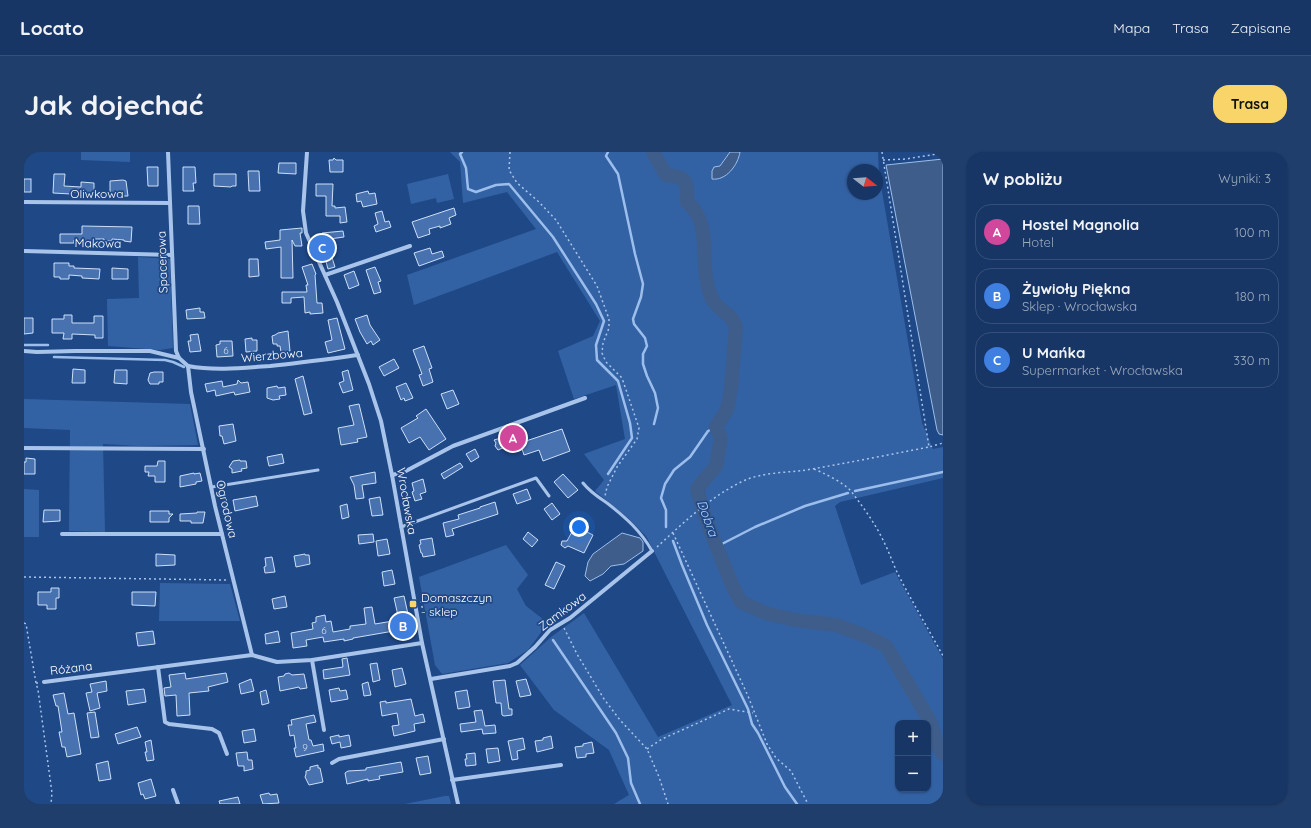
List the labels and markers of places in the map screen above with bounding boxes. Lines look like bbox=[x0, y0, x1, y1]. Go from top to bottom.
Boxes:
pin: C bbox=[309, 233, 335, 263]
pin: A bbox=[500, 423, 526, 453]
place label: Domaszczyn - sklep bbox=[421, 590, 492, 619]
marker: Domaszczyn - sklep bbox=[408, 599, 418, 609]
pin: B bbox=[390, 611, 416, 641]

